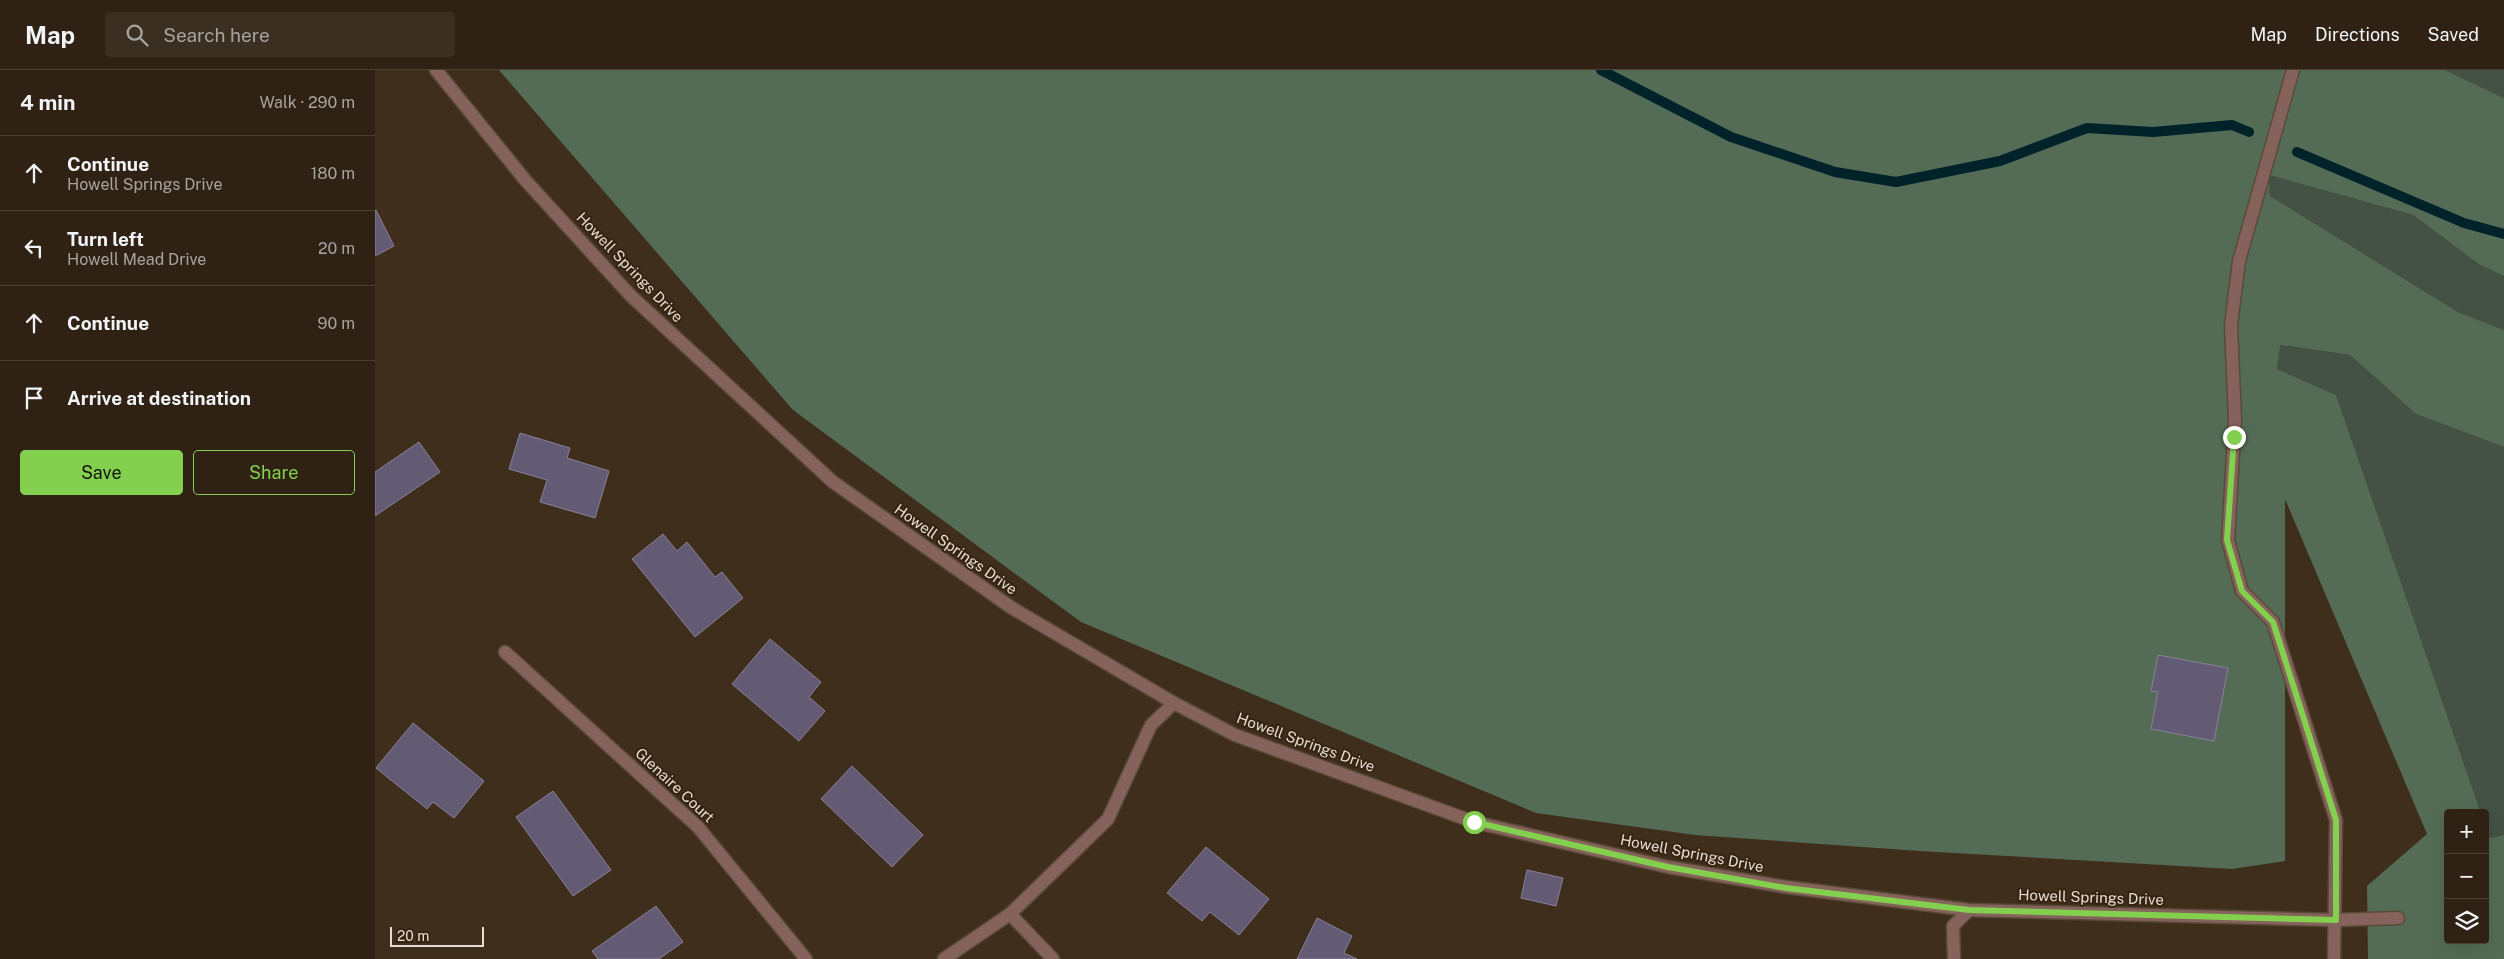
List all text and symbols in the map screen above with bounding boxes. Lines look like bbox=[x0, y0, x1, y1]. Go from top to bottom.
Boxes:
search box bbox=[105, 12, 455, 57]
text: Map bbox=[25, 21, 75, 49]
icon: search bbox=[123, 21, 151, 49]
text: Search here bbox=[163, 24, 270, 46]
text: Map bbox=[2250, 24, 2287, 45]
text: Directions bbox=[2315, 24, 2400, 45]
text: Saved bbox=[2428, 24, 2479, 45]
text: 4 min bbox=[20, 90, 75, 115]
text: Walk · 290 m bbox=[260, 93, 355, 112]
text: Continue bbox=[67, 153, 149, 175]
icon: ahead bbox=[20, 159, 48, 187]
text: 180 m bbox=[311, 164, 355, 183]
text: Howell Springs Drive bbox=[67, 175, 223, 194]
street label: Howell Springs Drive bbox=[573, 209, 687, 325]
text: Turn left bbox=[67, 228, 144, 250]
icon: left bbox=[20, 234, 48, 262]
text: 20 m bbox=[318, 239, 355, 258]
text: Howell Mead Drive bbox=[67, 250, 206, 269]
icon: ahead bbox=[20, 309, 48, 337]
text: Continue bbox=[67, 312, 149, 334]
text: 90 m bbox=[318, 314, 355, 333]
icon: arrive bbox=[20, 384, 48, 412]
text: Arrive at destination bbox=[67, 387, 251, 409]
route end bbox=[2223, 426, 2246, 449]
button: Save bbox=[20, 450, 183, 495]
button: Share bbox=[193, 450, 355, 495]
street label: Howell Springs Drive bbox=[891, 500, 1021, 598]
street label: Howell Springs Drive bbox=[1235, 709, 1377, 775]
street label: Glenaire Court bbox=[632, 744, 718, 826]
map controls bbox=[2444, 809, 2489, 944]
button: + bbox=[2444, 809, 2489, 854]
route start bbox=[1463, 811, 1486, 834]
street label: Howell Springs Drive bbox=[1619, 831, 1765, 875]
button: − bbox=[2444, 854, 2489, 899]
street label: Howell Springs Drive bbox=[2018, 886, 2164, 908]
button: layers bbox=[2444, 899, 2489, 944]
scale bar bbox=[390, 924, 484, 947]
text: 20 m bbox=[397, 928, 429, 944]

